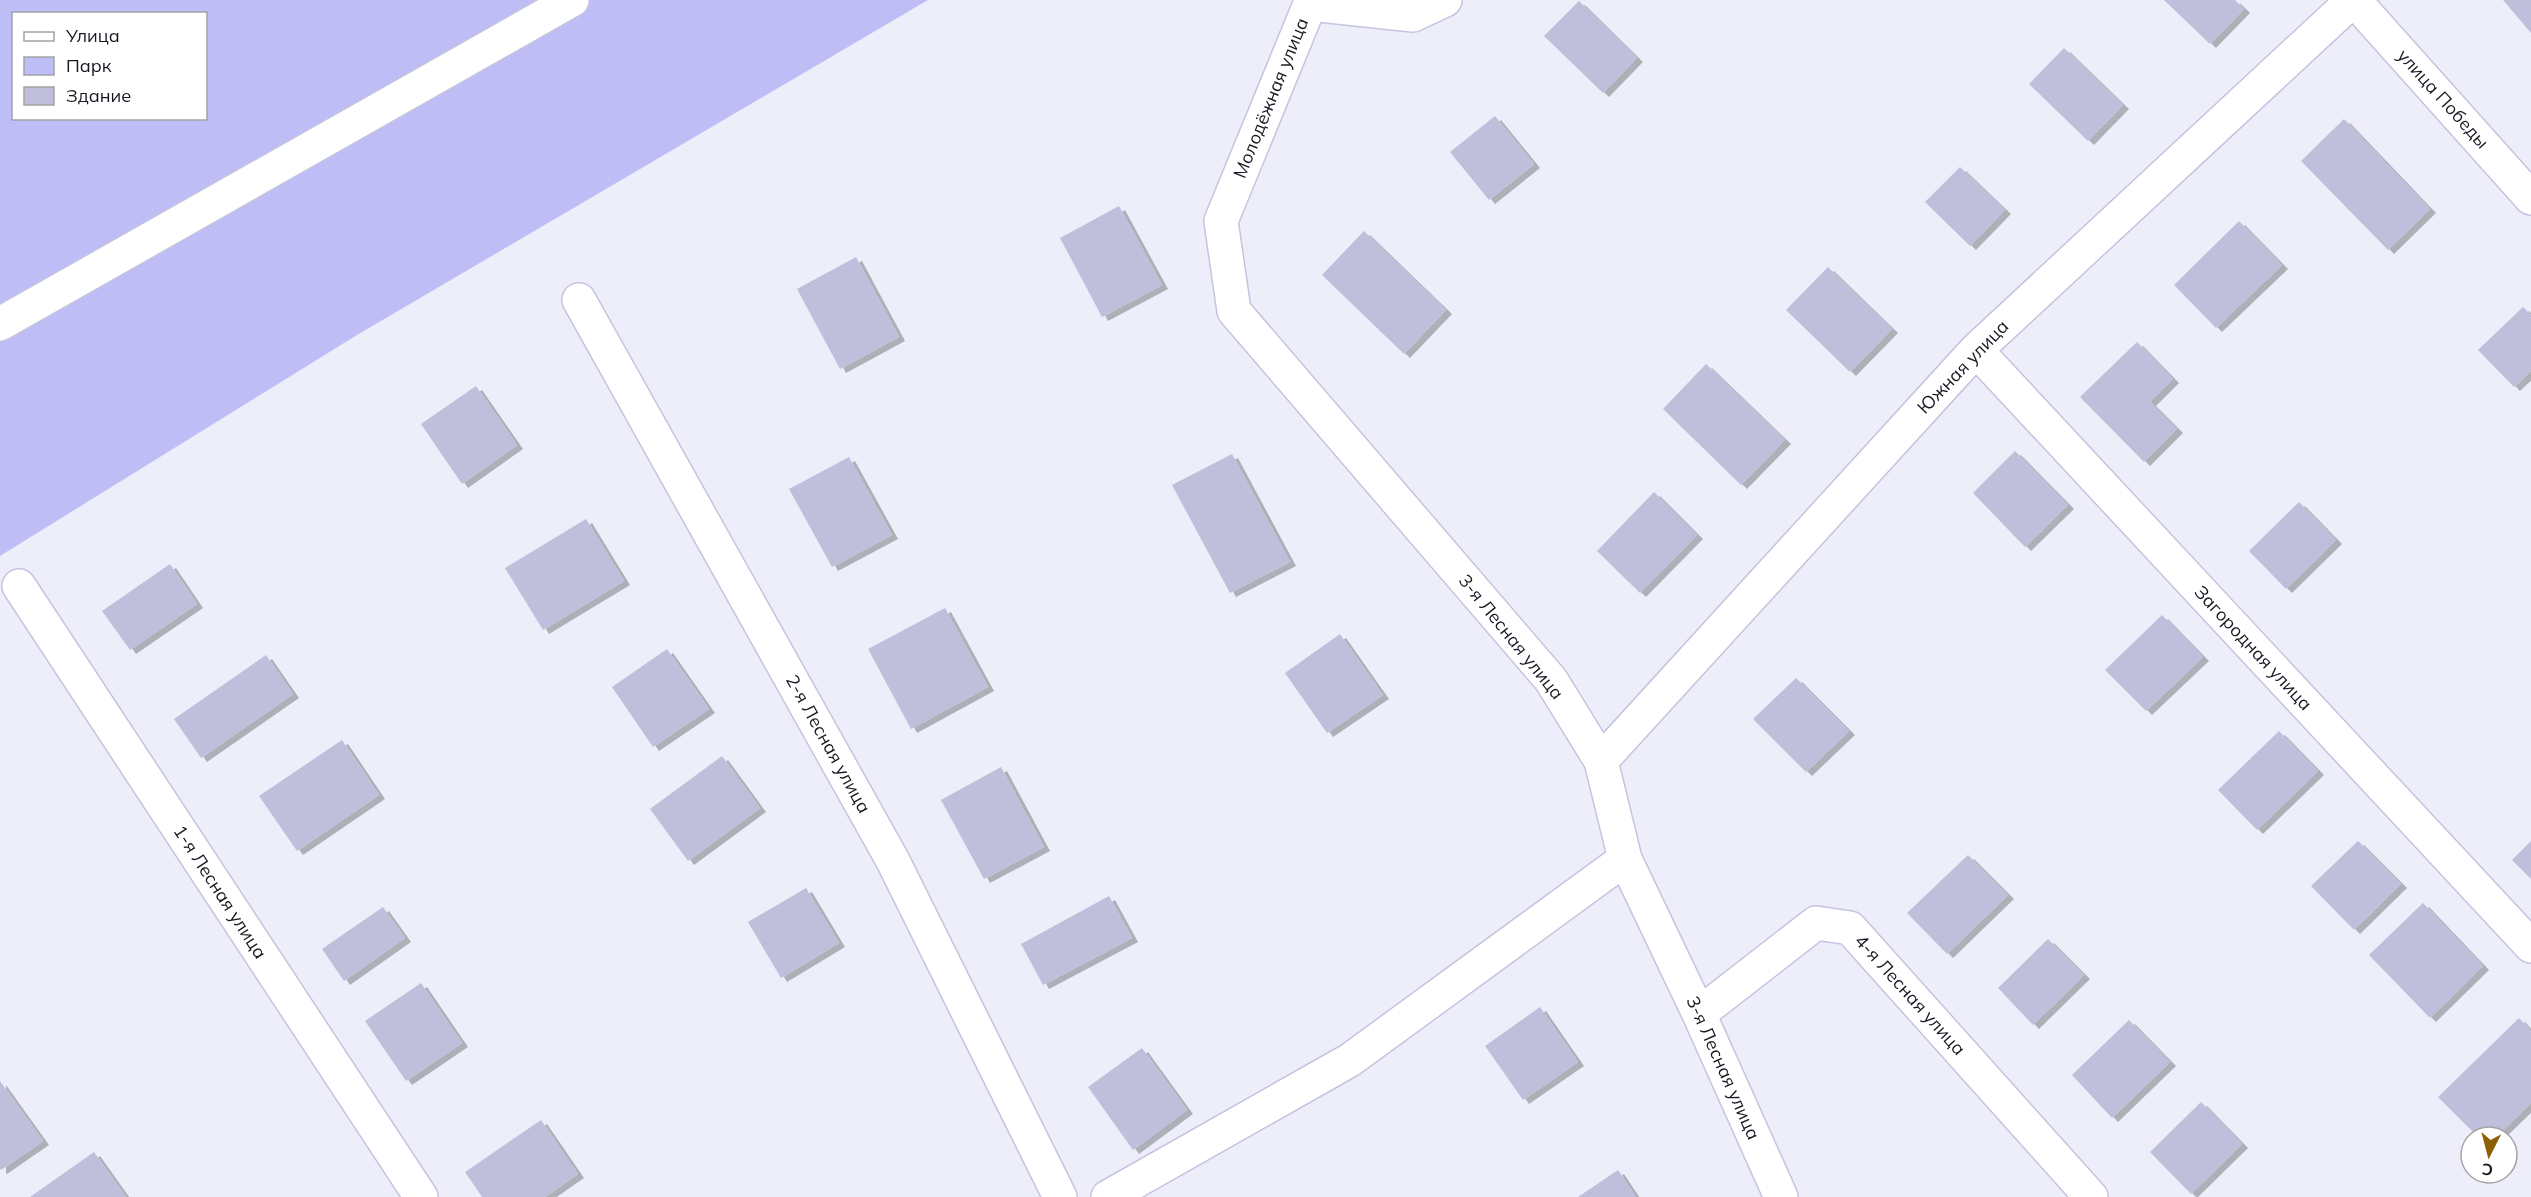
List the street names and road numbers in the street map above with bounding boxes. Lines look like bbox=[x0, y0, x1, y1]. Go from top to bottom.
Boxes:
street label: Молодёжная улица bbox=[1228, 14, 1313, 181]
street label: улица Победы bbox=[2393, 44, 2494, 153]
street label: Южная улица bbox=[1912, 315, 2013, 419]
street label: 3-я Лесная улица bbox=[1454, 569, 1569, 704]
street label: Загородная улица bbox=[2190, 580, 2317, 715]
street label: 2-я Лесная улица bbox=[781, 671, 876, 817]
street label: 1-я Лесная улица bbox=[169, 821, 272, 963]
street label: 4-я Лесная улица bbox=[1850, 930, 1971, 1060]
street label: 3-я Лесная улица bbox=[1682, 992, 1765, 1143]

